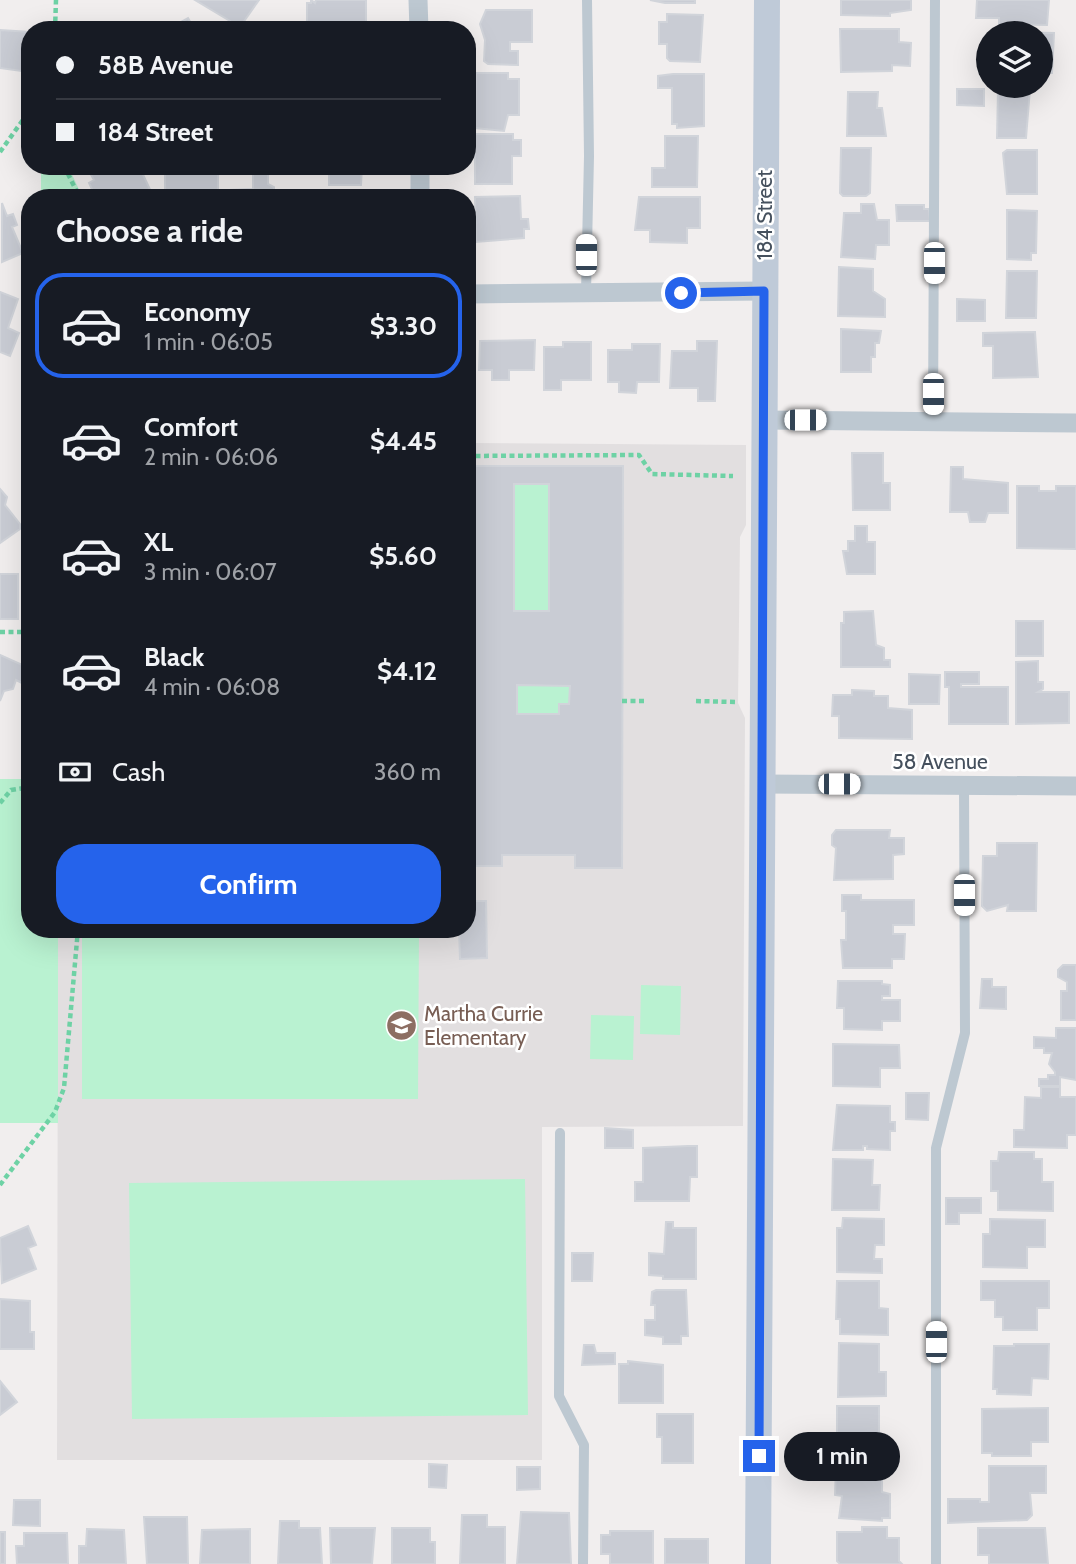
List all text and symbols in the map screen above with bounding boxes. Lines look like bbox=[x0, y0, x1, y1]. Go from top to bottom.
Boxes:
map controls bbox=[976, 21, 1053, 98]
button: layers bbox=[976, 21, 1053, 98]
text: 58B Avenue bbox=[98, 49, 233, 81]
text: 184 Street bbox=[98, 116, 213, 148]
street label: 184 Street bbox=[752, 170, 777, 260]
text: Choose a ride bbox=[56, 211, 243, 250]
car bbox=[576, 234, 597, 276]
car bbox=[924, 242, 945, 284]
route start bbox=[665, 277, 697, 309]
icon: car bbox=[60, 294, 123, 357]
text: Economy bbox=[144, 296, 250, 328]
text: $3.30 bbox=[370, 310, 437, 342]
text: 1 min · 06:05 bbox=[144, 328, 273, 356]
car bbox=[923, 373, 944, 415]
icon: car bbox=[60, 409, 123, 472]
car bbox=[785, 410, 827, 431]
text: Comfort bbox=[144, 411, 238, 443]
text: $4.45 bbox=[370, 425, 437, 457]
text: 2 min · 06:06 bbox=[144, 443, 278, 471]
icon: car bbox=[60, 524, 123, 587]
text: XL bbox=[144, 526, 173, 558]
text: $5.60 bbox=[369, 540, 437, 572]
text: 3 min · 06:07 bbox=[144, 558, 277, 586]
icon: car bbox=[60, 639, 123, 702]
text: Black bbox=[144, 641, 204, 673]
text: $4.12 bbox=[377, 655, 437, 687]
text: 4 min · 06:08 bbox=[144, 673, 280, 701]
street label: 58 Avenue bbox=[892, 749, 988, 774]
icon: cash bbox=[56, 753, 94, 791]
text: Cash bbox=[112, 756, 165, 788]
text: 360 m bbox=[374, 758, 441, 786]
car bbox=[819, 774, 861, 795]
button: Confirm bbox=[56, 844, 441, 924]
car bbox=[954, 874, 975, 916]
place label: Martha Currie Elementary bbox=[424, 1001, 543, 1050]
school or university icon: Martha Currie Elementary bbox=[384, 1009, 418, 1043]
car bbox=[926, 1321, 947, 1363]
callout: 1 min bbox=[784, 1432, 899, 1480]
route end bbox=[743, 1440, 775, 1472]
text: 1 min bbox=[816, 1442, 868, 1470]

